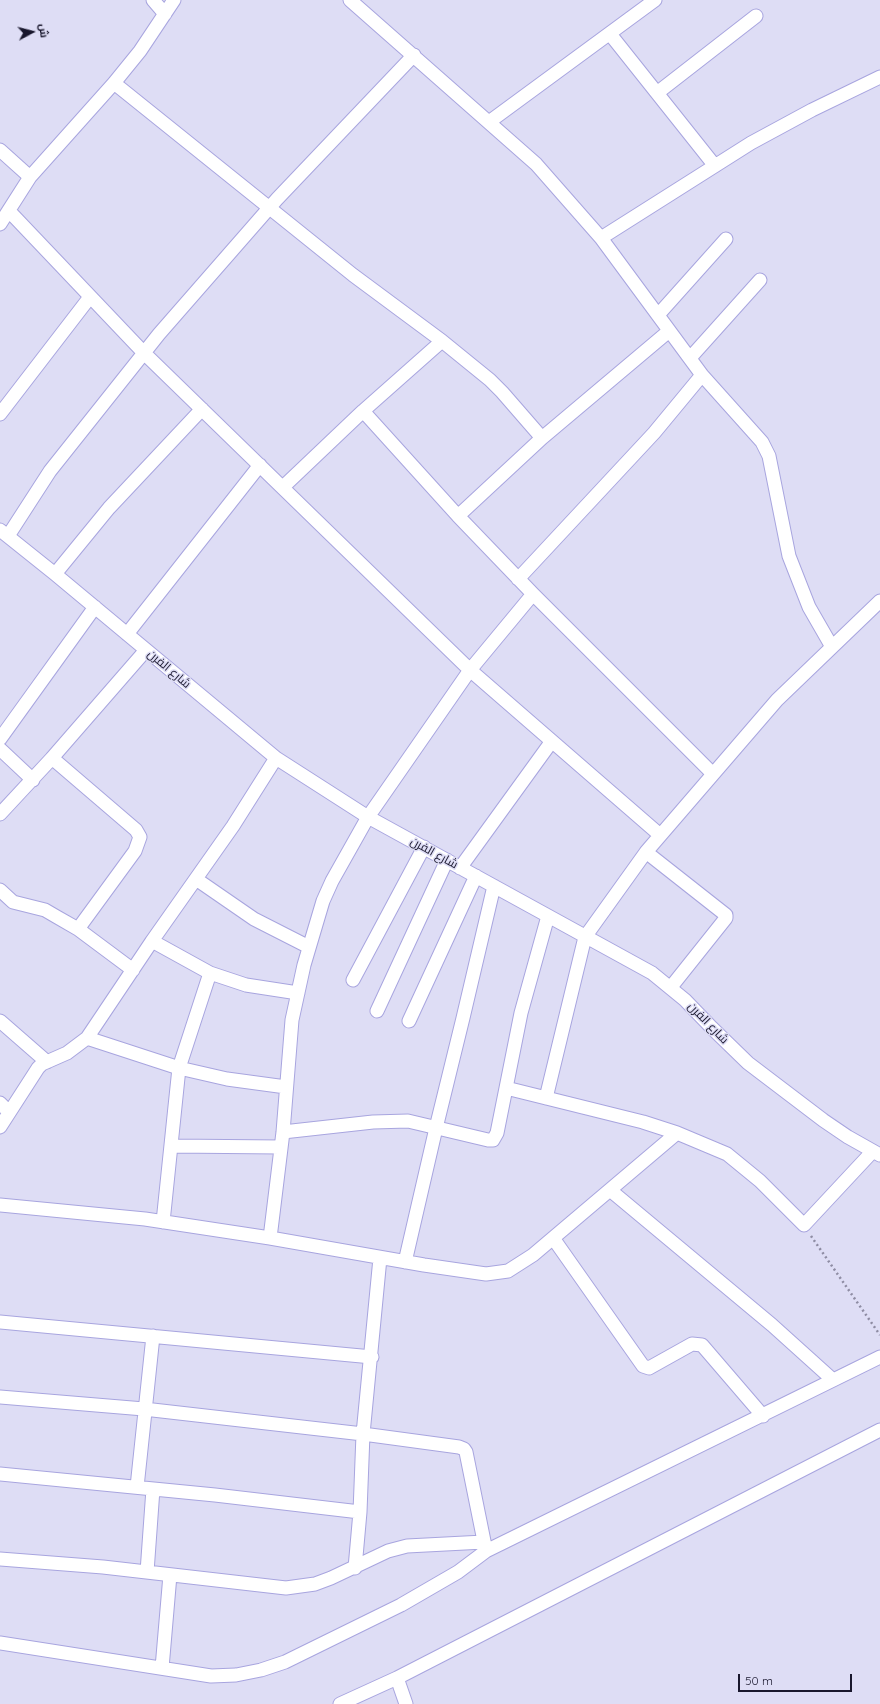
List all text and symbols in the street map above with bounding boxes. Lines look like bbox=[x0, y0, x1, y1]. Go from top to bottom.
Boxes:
north arrow bbox=[12, 12, 52, 52]
text: ش bbox=[36, 23, 52, 38]
street label: شارع الفرن bbox=[144, 647, 194, 691]
street label: شارع الفرن bbox=[408, 834, 460, 872]
street label: شارع الفرن bbox=[685, 999, 731, 1047]
scale bar bbox=[740, 1666, 854, 1692]
text: 50 m bbox=[745, 1673, 773, 1688]

